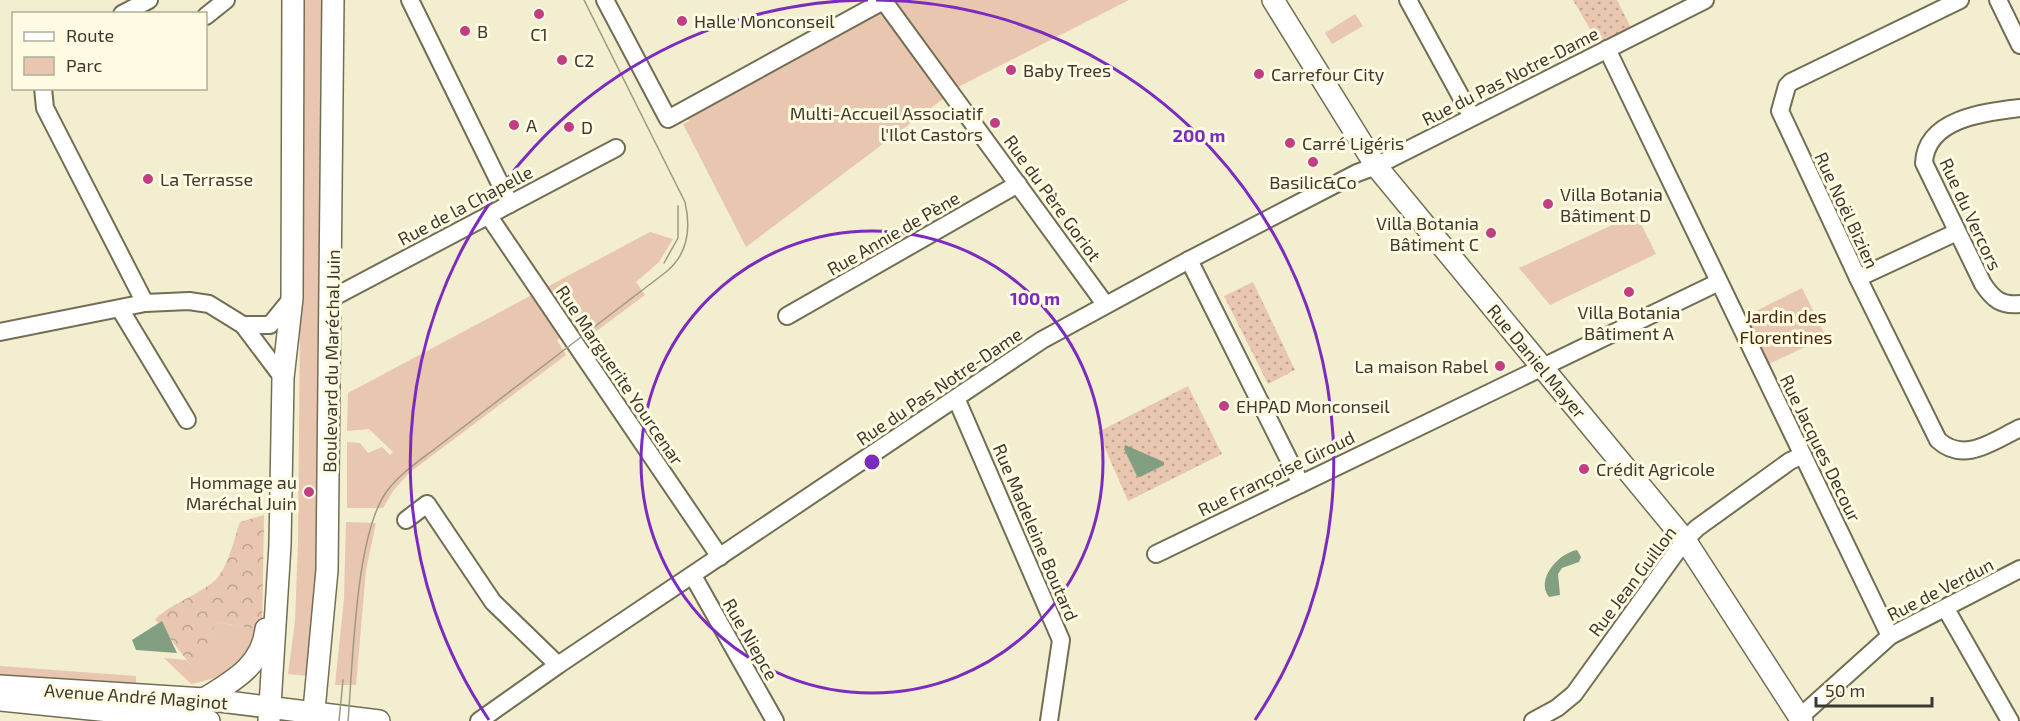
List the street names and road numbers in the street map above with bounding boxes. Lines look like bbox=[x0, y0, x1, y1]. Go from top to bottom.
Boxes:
street label: Rue du Pas Notre-Dame bbox=[1418, 22, 1602, 130]
street label: Rue du Père Goriot bbox=[1000, 131, 1106, 266]
street label: Rue Noël Bizien bbox=[1810, 148, 1884, 272]
street label: Rue du Vercors bbox=[1935, 154, 2007, 274]
street label: Rue de la Chapelle bbox=[394, 160, 536, 250]
street label: Rue Annie de Pène bbox=[823, 186, 963, 280]
street label: Boulevard du Maréchal Juin bbox=[318, 249, 344, 473]
street label: Rue Marguerite Yourcenar bbox=[552, 281, 688, 469]
street label: Rue Daniel Mayer bbox=[1483, 299, 1591, 423]
street label: Rue du Pas Notre-Dame bbox=[852, 322, 1026, 450]
street label: Rue Jacques Decour bbox=[1776, 371, 1866, 525]
street label: Rue Françoise Giroud bbox=[1194, 425, 1358, 521]
street label: Rue Madeleine Boutard bbox=[989, 440, 1083, 624]
street label: Rue Jean Guillon bbox=[1583, 522, 1681, 640]
street label: Rue de Verdun bbox=[1883, 553, 1997, 625]
street label: Rue Niepce bbox=[719, 594, 783, 684]
street label: Avenue André Maginot bbox=[43, 679, 229, 713]

